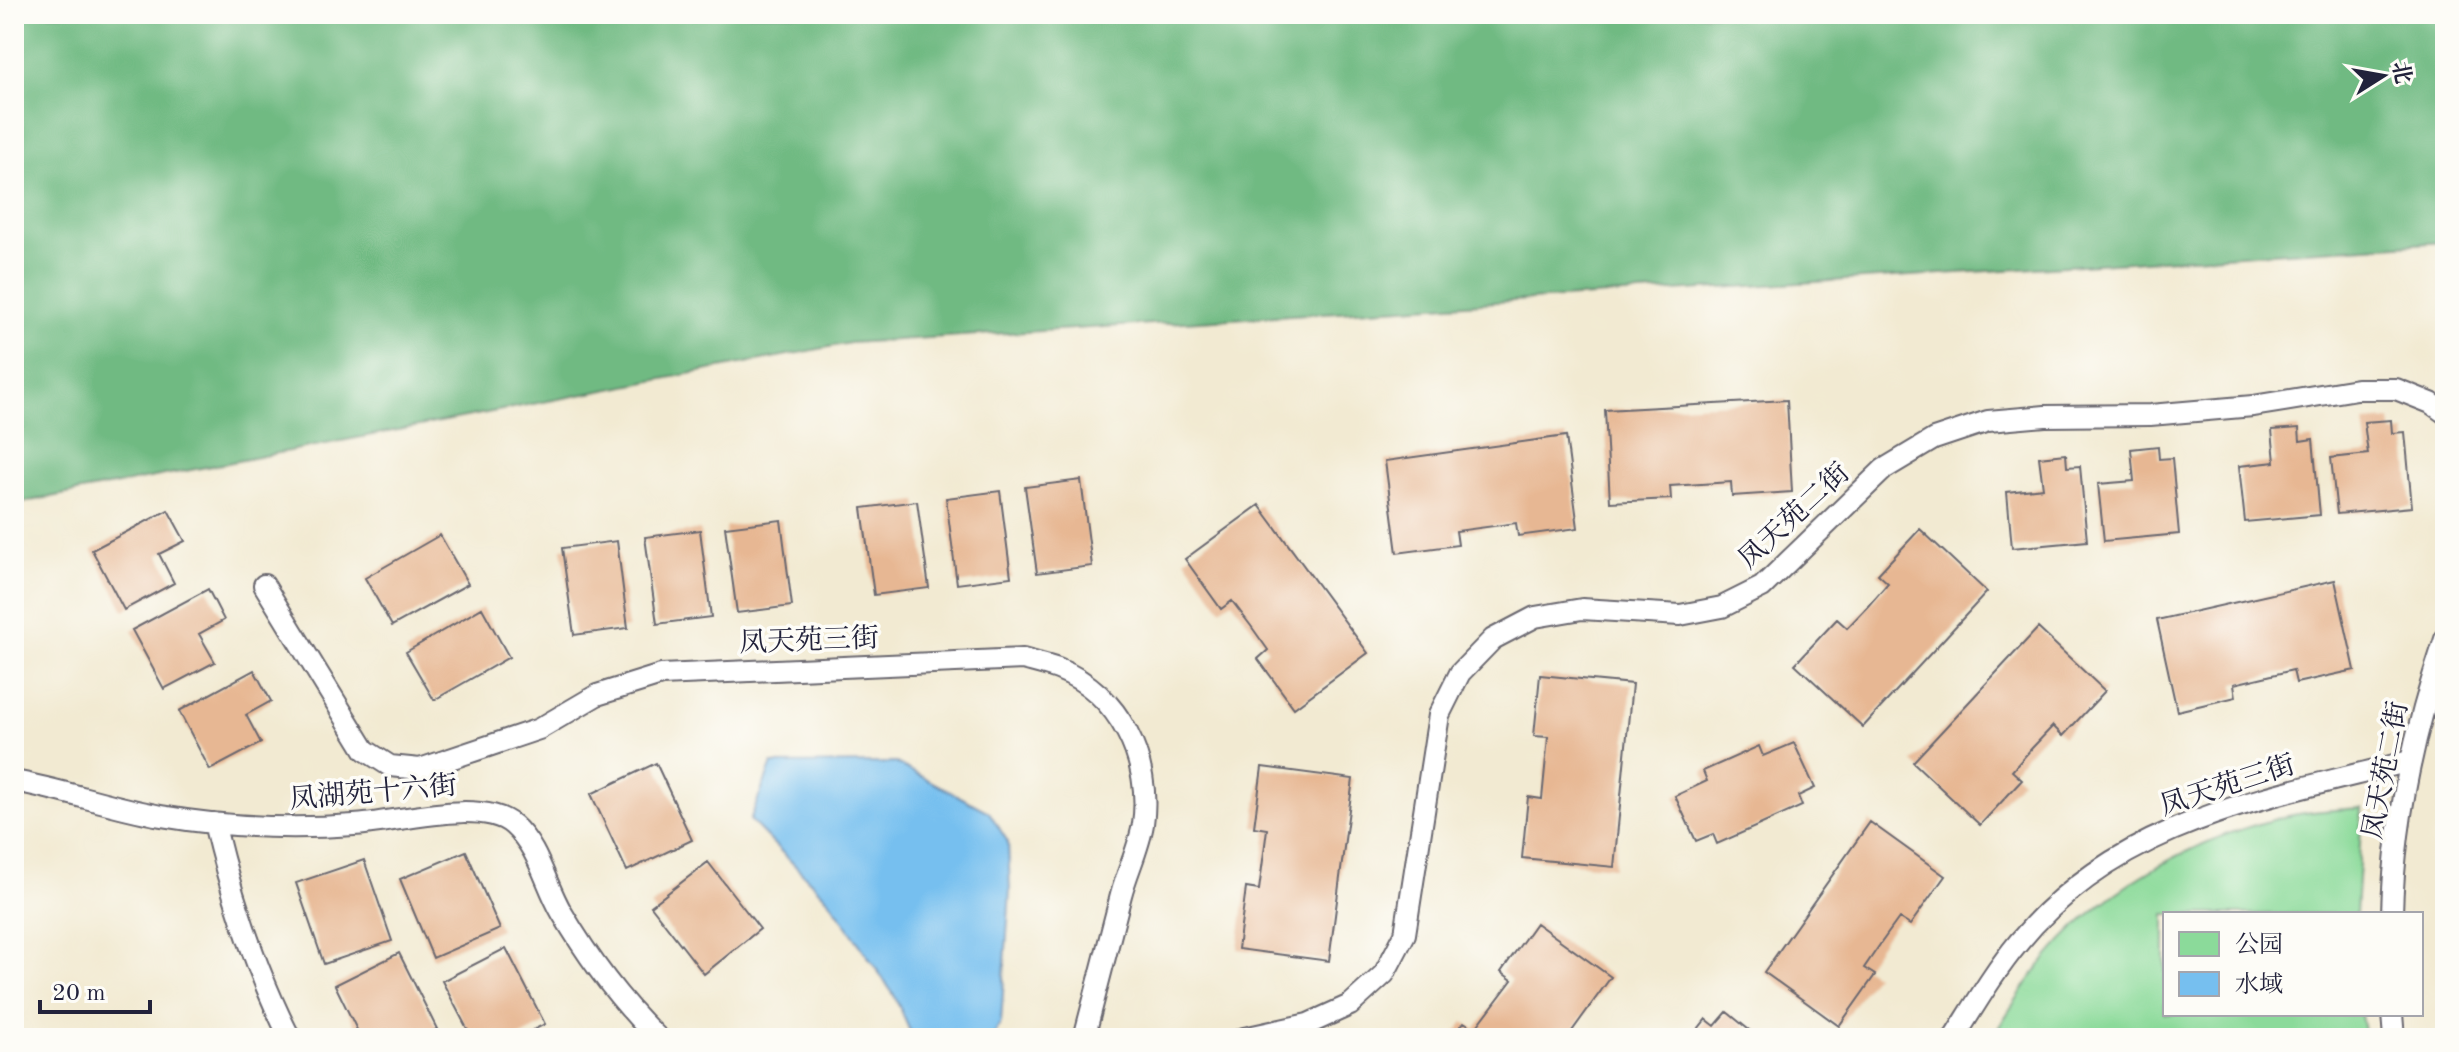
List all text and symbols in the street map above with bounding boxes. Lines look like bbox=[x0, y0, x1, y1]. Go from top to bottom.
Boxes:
north arrow bbox=[2343, 36, 2423, 116]
text: 北 bbox=[2388, 59, 2415, 85]
street label: 凤天苑二街 bbox=[1732, 457, 1856, 575]
street label: 凤天苑三街 bbox=[739, 623, 880, 658]
street label: 凤天苑二街 bbox=[2357, 699, 2414, 842]
street label: 凤天苑三街 bbox=[2156, 749, 2299, 822]
street label: 凤湖苑十六街 bbox=[288, 770, 458, 815]
legend bbox=[2163, 912, 2423, 1016]
text: 公园 bbox=[2235, 932, 2283, 958]
scale bar bbox=[40, 964, 150, 1014]
text: 水域 bbox=[2235, 971, 2283, 998]
text: 20 m bbox=[52, 982, 106, 1006]

